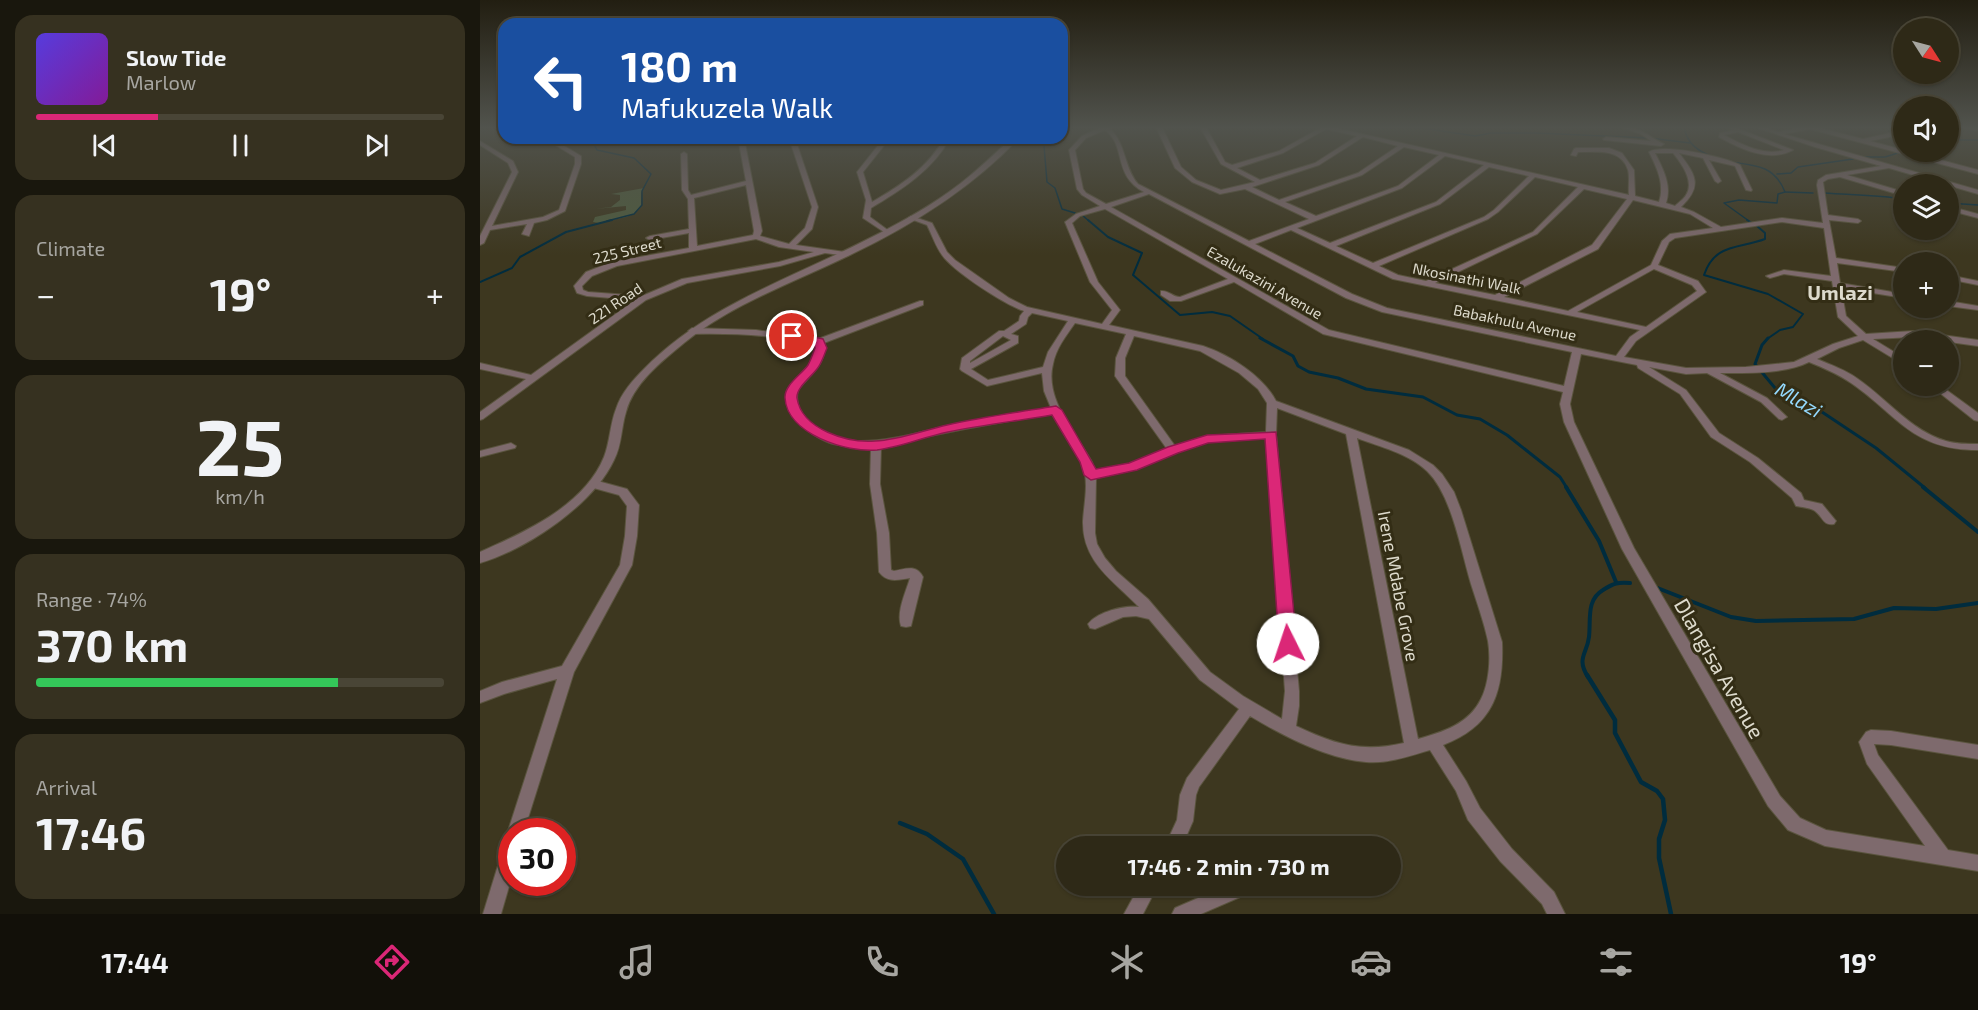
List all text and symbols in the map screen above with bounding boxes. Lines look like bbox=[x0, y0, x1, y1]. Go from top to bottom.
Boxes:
north arrow bbox=[1893, 18, 1959, 84]
map controls bbox=[1893, 18, 1959, 396]
text: 180 m bbox=[621, 40, 738, 90]
icon: left bbox=[522, 42, 600, 120]
text: Slow Tide bbox=[126, 44, 226, 70]
text: Marlow bbox=[126, 70, 196, 94]
text: Mafukuzela Walk bbox=[621, 91, 833, 123]
button: sound bbox=[1893, 96, 1959, 162]
icon: previous bbox=[88, 129, 121, 162]
icon: pause bbox=[224, 129, 257, 162]
icon: next bbox=[360, 129, 393, 162]
button: layers bbox=[1893, 174, 1959, 240]
street label: 225 Street bbox=[591, 233, 663, 267]
text: Climate bbox=[36, 236, 105, 260]
street label: Ezalukazini Avenue bbox=[1204, 242, 1326, 322]
button: + bbox=[1893, 252, 1959, 318]
street label: Nkosinathi Walk bbox=[1411, 259, 1523, 297]
text: 19° bbox=[210, 266, 271, 320]
text: − bbox=[36, 274, 55, 314]
text: + bbox=[426, 274, 444, 314]
street label: 221 Road bbox=[585, 279, 645, 327]
district label: Umlazi bbox=[1807, 280, 1873, 304]
street label: Babakhulu Avenue bbox=[1452, 300, 1578, 344]
pin bbox=[766, 310, 817, 361]
icon: arrive bbox=[775, 319, 808, 352]
button: − bbox=[1893, 330, 1959, 396]
water label: Mlazi bbox=[1771, 376, 1827, 422]
text: 25 bbox=[196, 398, 284, 492]
text: km/h bbox=[215, 484, 265, 508]
street label: Irene Mdabe Grove bbox=[1374, 509, 1424, 663]
text: Range · 74% bbox=[36, 587, 147, 611]
street label: Dlangisa Avenue bbox=[1670, 594, 1770, 742]
position arrow bbox=[1256, 612, 1320, 676]
text: 370 km bbox=[36, 617, 188, 671]
text: Arrival bbox=[36, 775, 97, 799]
text: 17:46 bbox=[36, 805, 146, 859]
speed limit sign: 30 bbox=[498, 818, 576, 896]
text: 17:46 · 2 min · 730 m bbox=[1127, 853, 1330, 879]
icon: directions bbox=[371, 941, 413, 983]
icon: music bbox=[616, 941, 658, 983]
icon: phone bbox=[861, 941, 903, 983]
icon: climate bbox=[1106, 941, 1148, 983]
icon: car bbox=[1350, 941, 1392, 983]
icon: filters bbox=[1595, 941, 1637, 983]
text: 17:44 bbox=[101, 946, 169, 978]
text: 19° bbox=[1840, 946, 1877, 978]

